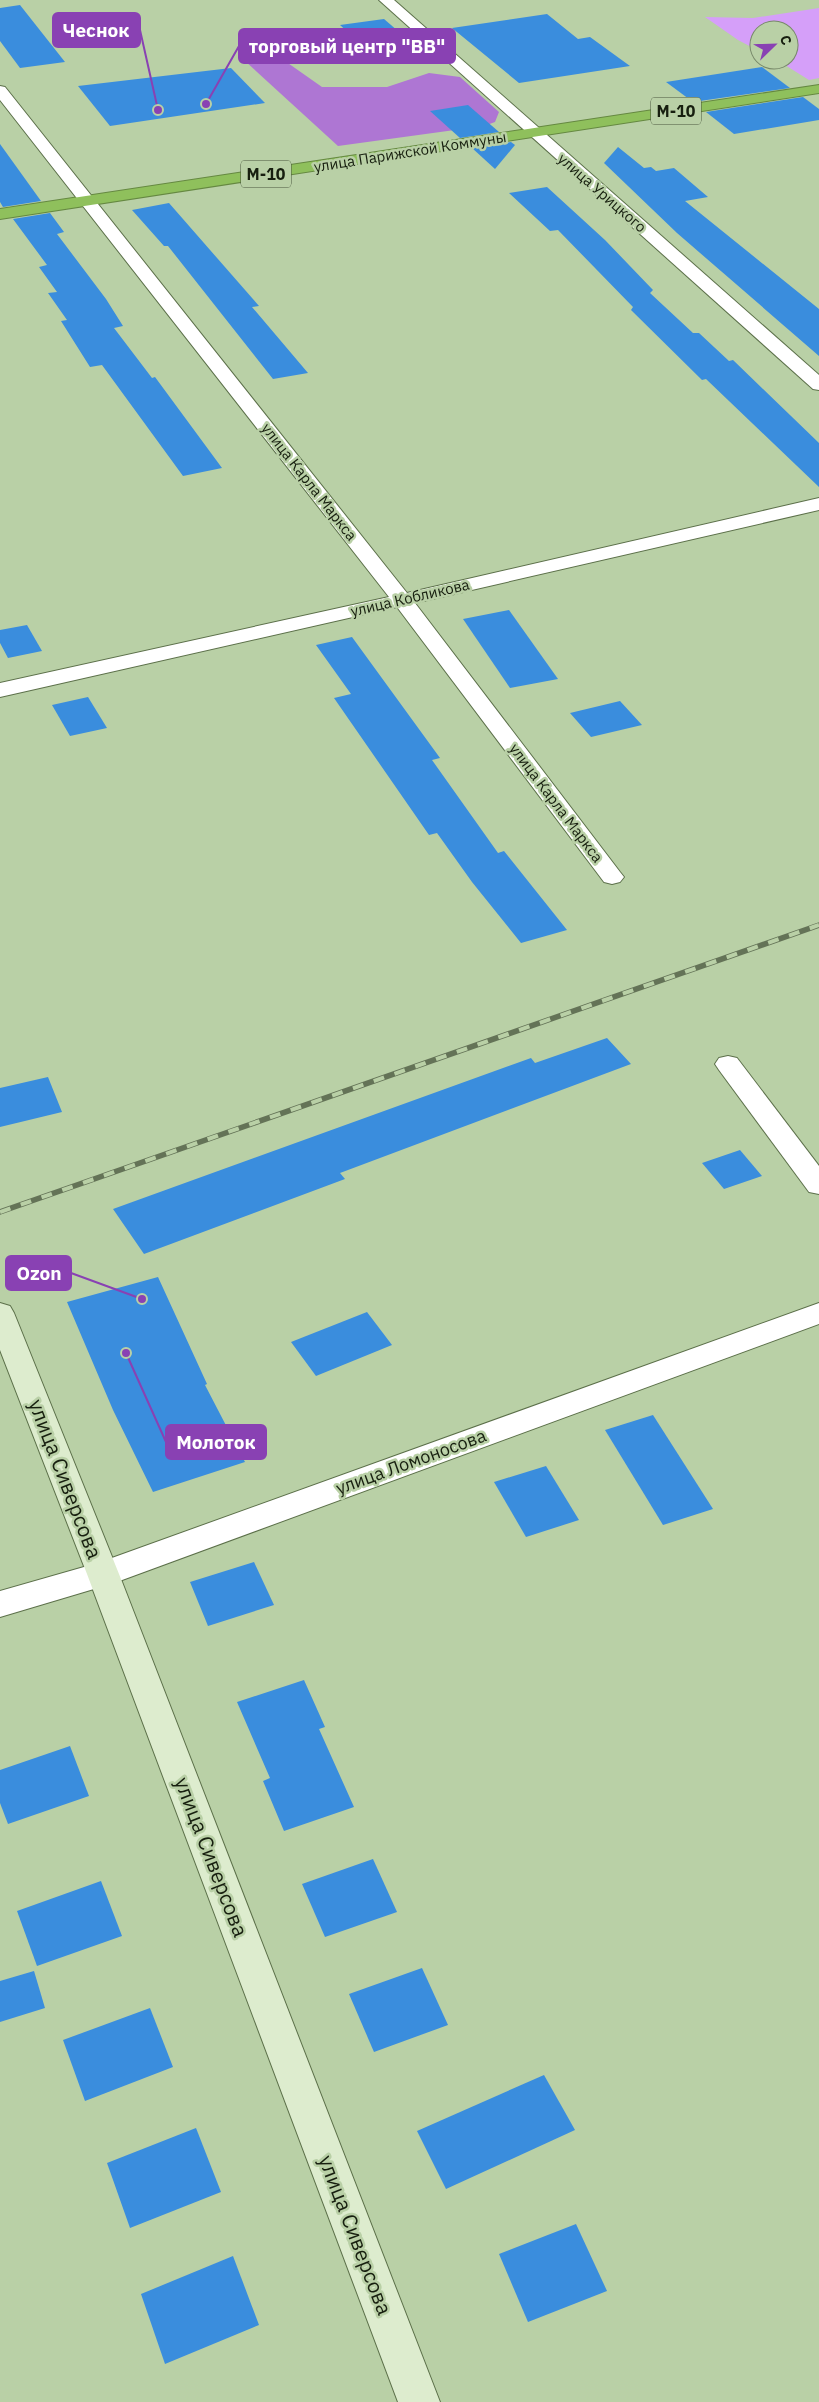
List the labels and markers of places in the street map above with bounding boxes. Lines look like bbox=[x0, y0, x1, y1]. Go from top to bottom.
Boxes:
callout: Чеснок bbox=[53, 13, 140, 47]
callout: торговый центр "ВВ" bbox=[239, 29, 455, 63]
callout: Ozon bbox=[6, 1256, 71, 1290]
callout: Молоток bbox=[166, 1425, 266, 1459]

